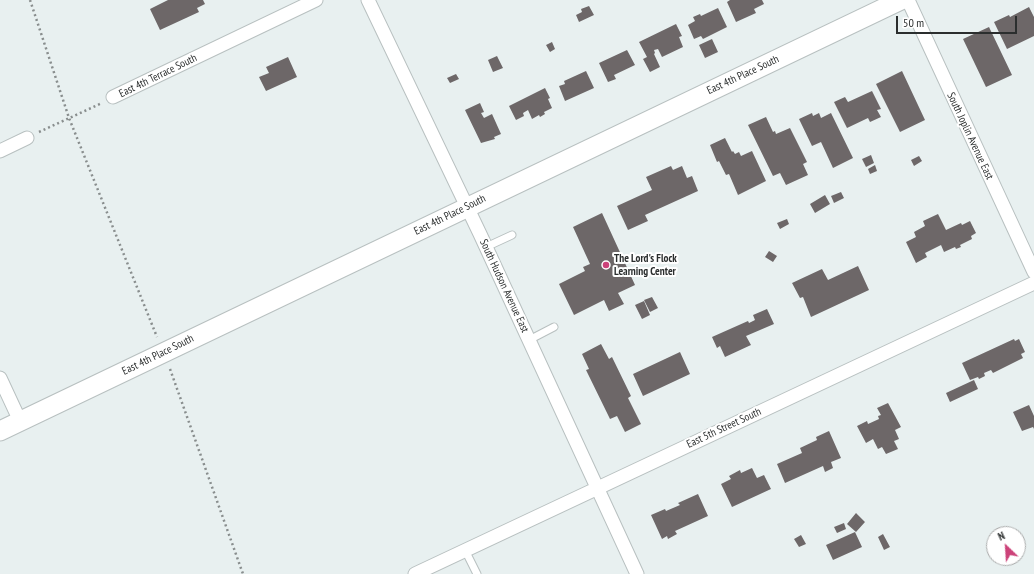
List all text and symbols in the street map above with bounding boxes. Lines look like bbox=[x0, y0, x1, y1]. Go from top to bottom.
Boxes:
scale bar bbox=[898, 8, 1019, 34]
text: 50 m bbox=[903, 15, 924, 30]
street label: East 4th Terrace South bbox=[117, 51, 199, 101]
street label: East 4th Place South bbox=[705, 53, 781, 97]
street label: South Joplin Avenue East bbox=[944, 90, 996, 182]
street label: East 4th Place South bbox=[412, 192, 488, 238]
street label: South Hudson Avenue East bbox=[477, 237, 531, 335]
place label: The Lord's Flock Learning Center bbox=[614, 252, 677, 278]
marker: The Lord's Flock Learning Center bbox=[601, 260, 611, 270]
street label: East 4th Place South bbox=[120, 332, 196, 378]
street label: East 5th Street South bbox=[685, 405, 763, 451]
north arrow bbox=[986, 526, 1026, 566]
text: N bbox=[996, 528, 1007, 544]

